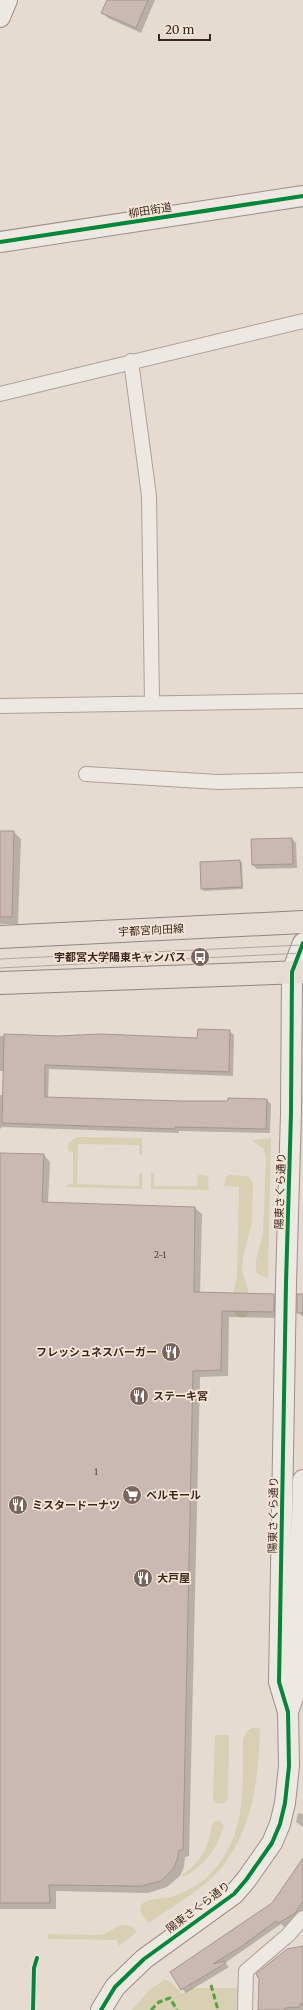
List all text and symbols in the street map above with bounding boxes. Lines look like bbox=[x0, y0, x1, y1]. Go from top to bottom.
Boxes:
scale bar bbox=[159, 16, 210, 42]
text: 20 m bbox=[165, 22, 194, 37]
street label: 柳田街道 bbox=[127, 200, 173, 220]
street label: 宇都宮向田線 bbox=[118, 921, 184, 939]
bus stop icon: 宇都宮大学陽東キャンパス bbox=[189, 946, 211, 968]
place label: 宇都宮大学陽東キャンパス bbox=[54, 950, 186, 964]
street label: 陽東さくら通り bbox=[272, 1152, 288, 1230]
house number: 2-1 bbox=[154, 1249, 166, 1260]
restaurant icon: フレッシュネスバーガー bbox=[160, 1341, 182, 1363]
place label: フレッシュネスバーガー bbox=[36, 1345, 157, 1359]
restaurant icon: ステーキ宮 bbox=[128, 1385, 150, 1407]
place label: ステーキ宮 bbox=[153, 1389, 208, 1403]
house number: 1 bbox=[94, 1466, 98, 1477]
street label: 陽東さくら通り bbox=[265, 1476, 281, 1554]
supermarket icon: ベルモール bbox=[121, 1484, 143, 1506]
place label: ベルモール bbox=[146, 1488, 201, 1502]
restaurant icon: ミスタードーナツ bbox=[7, 1494, 29, 1516]
place label: ミスタードーナツ bbox=[32, 1498, 120, 1512]
restaurant icon: 大戸屋 bbox=[132, 1567, 154, 1589]
place label: 大戸屋 bbox=[157, 1571, 190, 1585]
street label: 陽東さくら通り bbox=[163, 1878, 233, 1936]

